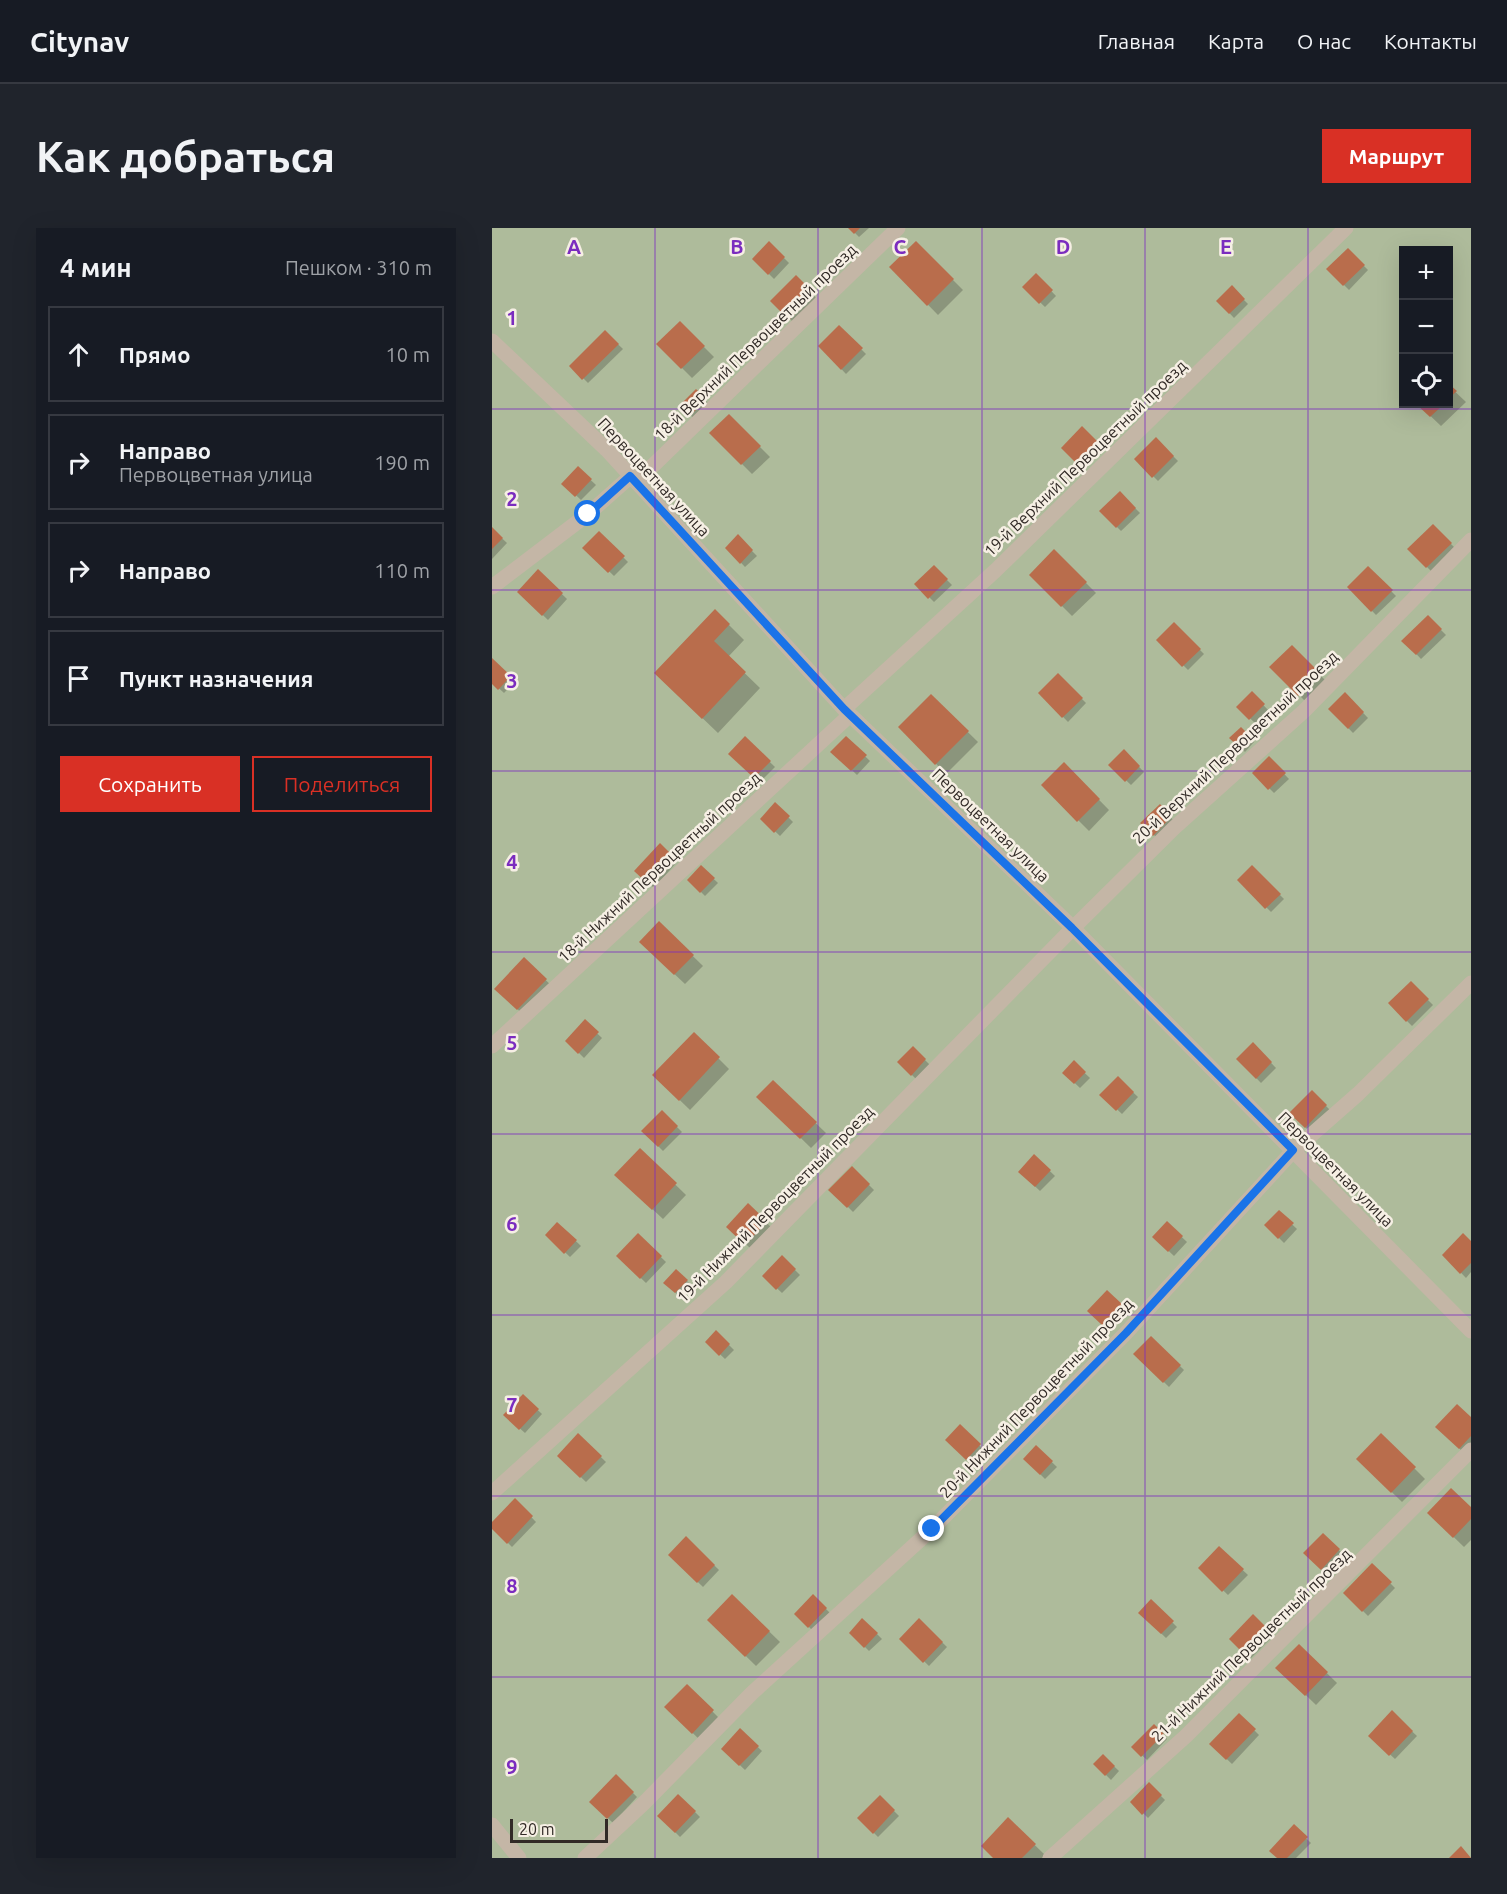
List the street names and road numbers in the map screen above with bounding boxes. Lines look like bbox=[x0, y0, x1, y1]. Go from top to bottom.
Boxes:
street label: 18-й Верхний Первоцветный проезд bbox=[650, 240, 860, 444]
street label: 19-й Верхний Первоцветный проезд bbox=[980, 356, 1190, 560]
street label: Первоцветная улица bbox=[595, 414, 713, 540]
street label: 20-й Верхний Первоцветный проезд bbox=[1129, 647, 1341, 847]
street label: Первоцветная улица bbox=[929, 765, 1053, 885]
street label: 18-й Нижний Первоцветный проезд bbox=[554, 768, 764, 966]
street label: 19-й Нижний Первоцветный проезд bbox=[673, 1102, 877, 1306]
street label: Первоцветная улица bbox=[1275, 1108, 1397, 1230]
street label: 20-й Нижний Первоцветный проезд bbox=[936, 1295, 1136, 1501]
street label: 21-й Нижний Первоцветный проезд bbox=[1148, 1545, 1354, 1745]

